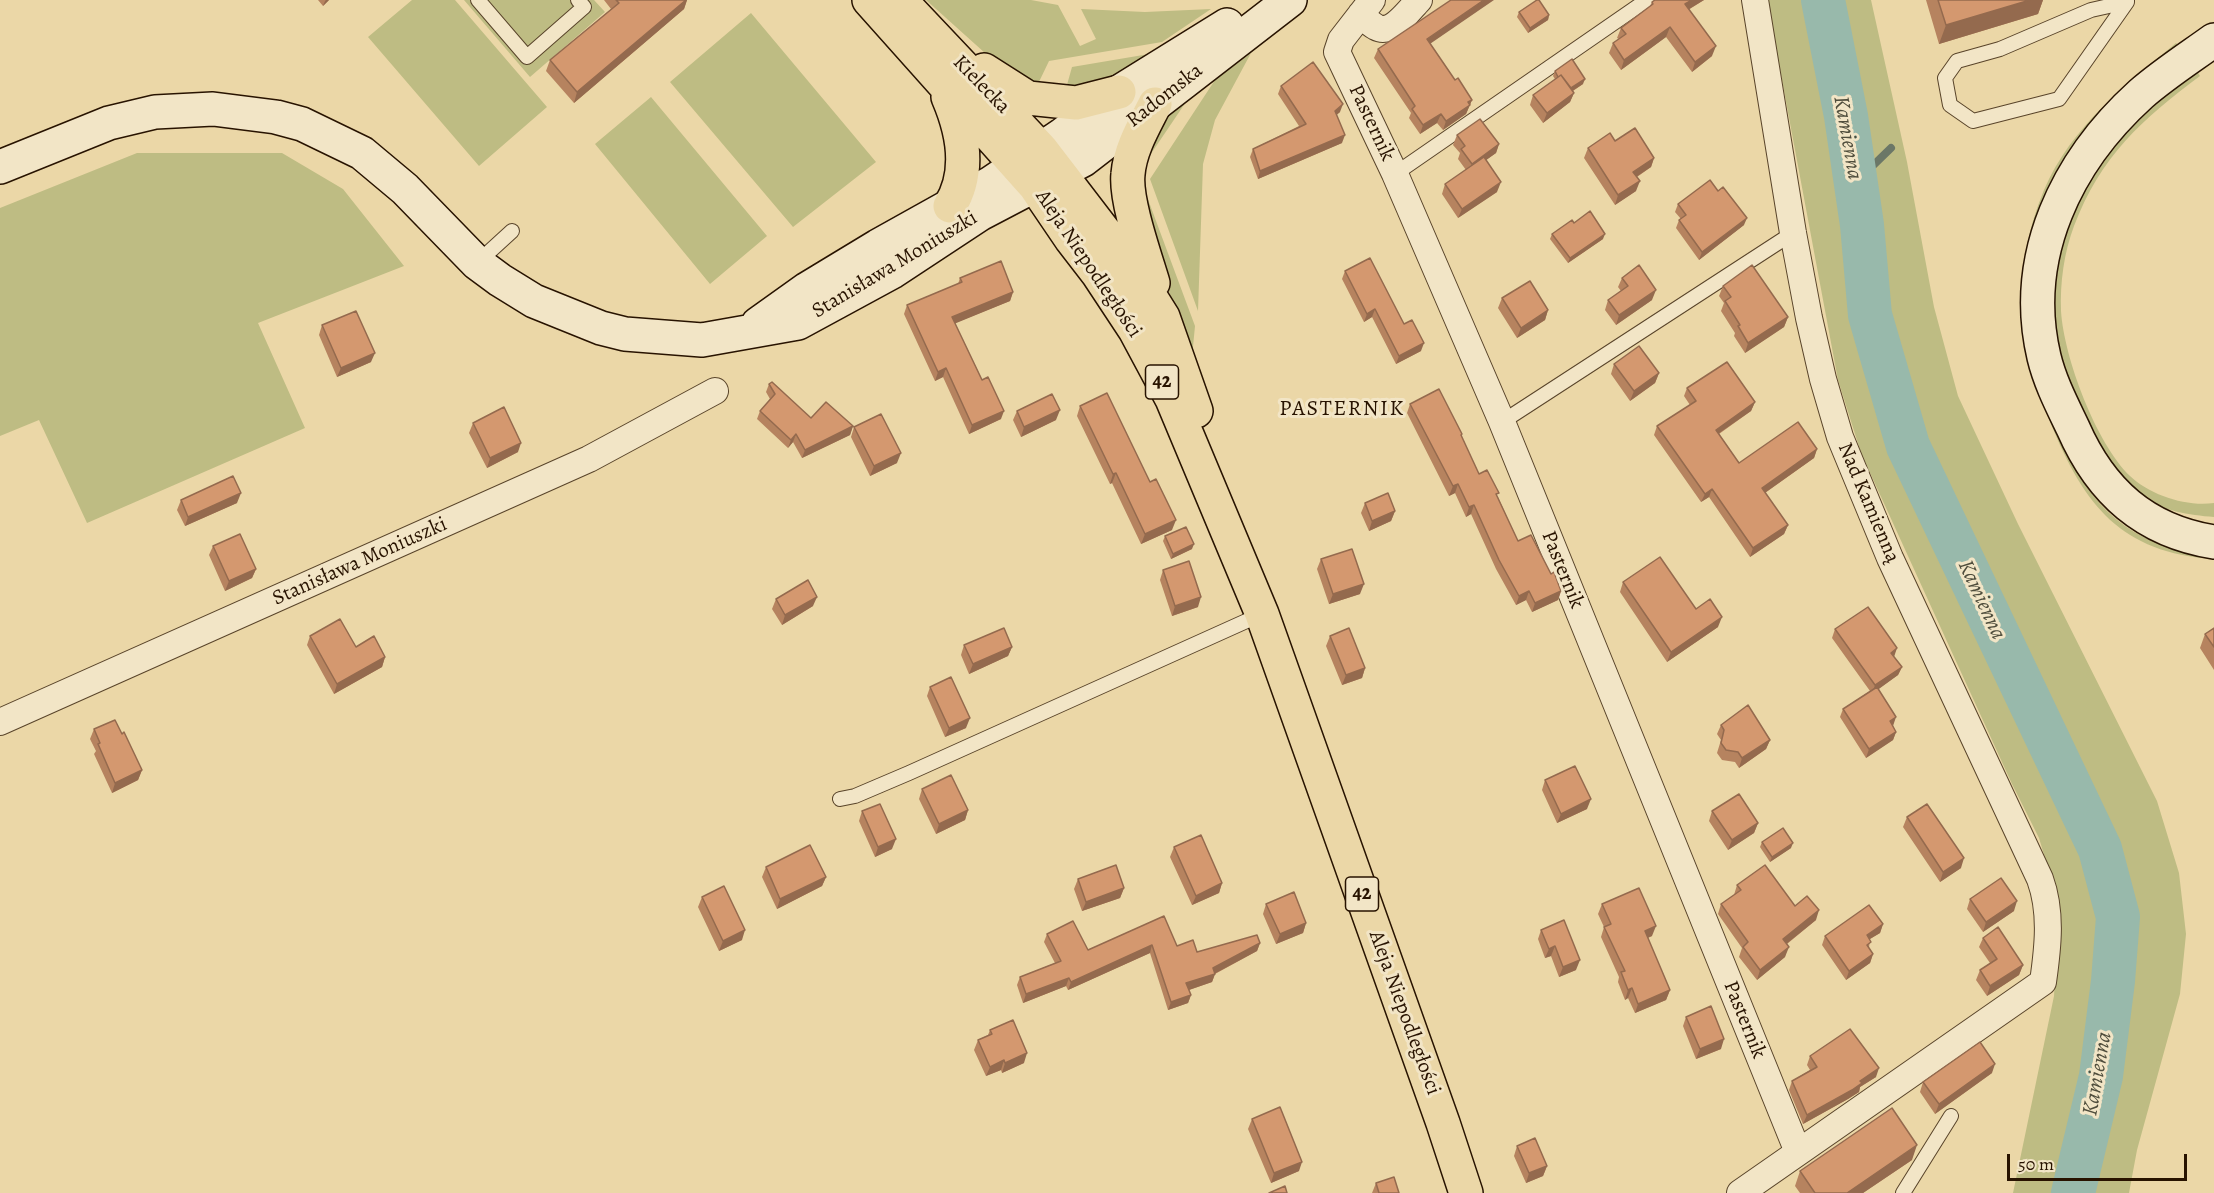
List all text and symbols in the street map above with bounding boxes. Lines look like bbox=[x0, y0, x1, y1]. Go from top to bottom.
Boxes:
street label: Kielecka bbox=[947, 50, 1015, 120]
street label: Radomska bbox=[1122, 58, 1208, 134]
street label: Pasternik bbox=[1342, 81, 1400, 165]
water label: Kamienna bbox=[1827, 94, 1867, 182]
street label: Aleja Niepodległości bbox=[1029, 185, 1147, 343]
street label: Stanisława Moniuszki bbox=[808, 206, 982, 324]
road number: 42 bbox=[1146, 365, 1178, 399]
district label: PASTERNIK bbox=[1279, 397, 1405, 423]
street label: Nad Kamienną bbox=[1831, 439, 1905, 567]
street label: Stanisława Moniuszki bbox=[269, 512, 451, 612]
street label: Pasternik bbox=[1535, 527, 1589, 613]
water label: Kamienna bbox=[1951, 556, 2011, 644]
road number: 42 bbox=[1346, 877, 1378, 911]
street label: Aleja Niepodległości bbox=[1363, 927, 1445, 1099]
street label: Pasternik bbox=[1717, 977, 1771, 1063]
water label: Kamienna bbox=[2078, 1030, 2118, 1118]
scale bar bbox=[2010, 1142, 2190, 1180]
text: 50 m bbox=[2018, 1152, 2054, 1176]

